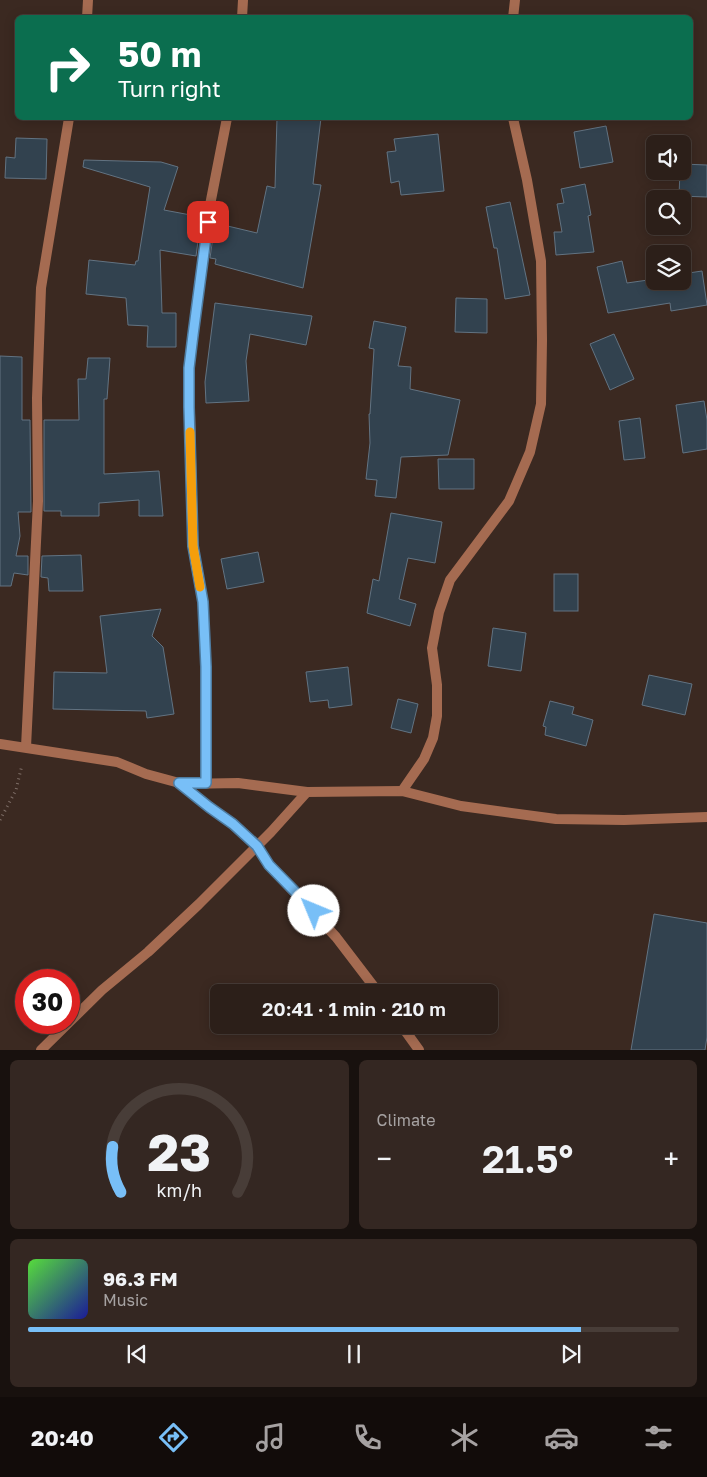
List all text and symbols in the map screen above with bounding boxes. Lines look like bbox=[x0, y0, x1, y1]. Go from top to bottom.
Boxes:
text: 50 m bbox=[118, 33, 201, 75]
icon: right bbox=[35, 35, 100, 100]
text: Turn right bbox=[118, 75, 221, 102]
map controls bbox=[646, 135, 691, 290]
button: sound bbox=[646, 135, 691, 180]
button: search bbox=[646, 190, 691, 235]
pin bbox=[187, 201, 229, 243]
icon: arrive bbox=[194, 208, 222, 236]
button: layers bbox=[646, 245, 691, 290]
position arrow bbox=[287, 884, 339, 936]
speed limit sign: 30 bbox=[15, 969, 80, 1034]
text: 20:41 · 1 min · 210 m bbox=[262, 997, 446, 1020]
text: Climate bbox=[377, 1110, 436, 1130]
text: 23 bbox=[148, 1120, 211, 1182]
text: 21.5° bbox=[482, 1136, 573, 1181]
text: − bbox=[377, 1142, 392, 1175]
text: + bbox=[664, 1142, 679, 1175]
text: km/h bbox=[157, 1179, 202, 1201]
text: 96.3 FM bbox=[103, 1267, 178, 1290]
text: Music bbox=[103, 1290, 148, 1310]
icon: previous bbox=[123, 1340, 151, 1368]
icon: pause bbox=[340, 1340, 368, 1368]
icon: next bbox=[557, 1340, 585, 1368]
icon: directions bbox=[156, 1420, 191, 1455]
icon: music bbox=[253, 1420, 288, 1455]
icon: phone bbox=[350, 1420, 385, 1455]
icon: climate bbox=[447, 1420, 482, 1455]
icon: car bbox=[544, 1420, 579, 1455]
icon: filters bbox=[641, 1420, 676, 1455]
text: 20:40 bbox=[31, 1424, 94, 1451]

